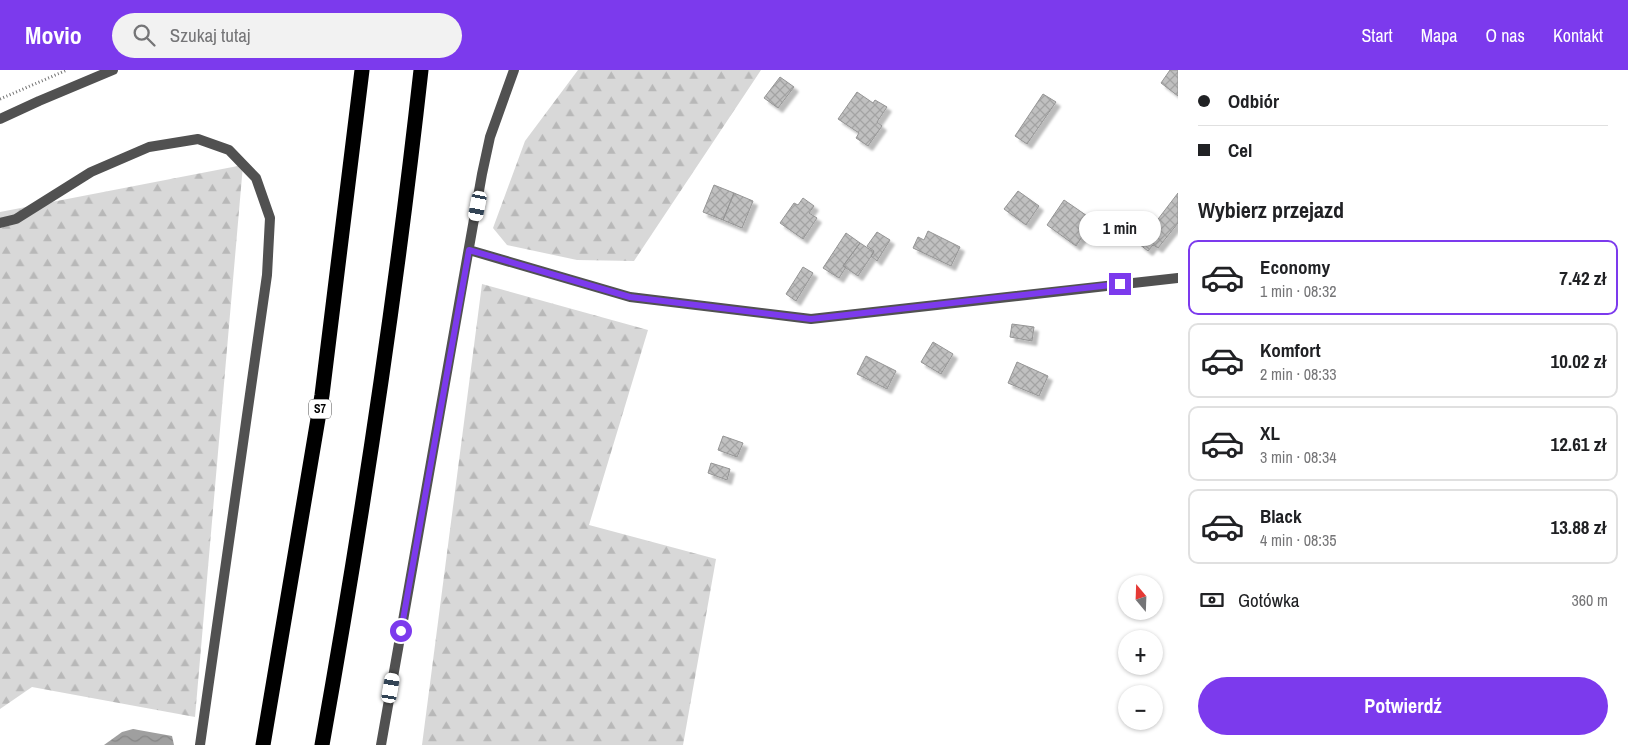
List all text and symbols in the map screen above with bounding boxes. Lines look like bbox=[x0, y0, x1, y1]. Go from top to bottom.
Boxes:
search box bbox=[112, 13, 462, 58]
text: Movio bbox=[25, 19, 82, 51]
icon: search bbox=[130, 21, 158, 49]
text: Szukaj tutaj bbox=[170, 22, 250, 48]
text: Start bbox=[1361, 23, 1393, 48]
text: Mapa bbox=[1421, 23, 1458, 48]
text: O nas bbox=[1486, 23, 1525, 48]
text: Kontakt bbox=[1553, 23, 1603, 48]
text: Odbiór bbox=[1228, 88, 1279, 114]
text: Cel bbox=[1228, 137, 1252, 163]
car bbox=[467, 190, 488, 222]
text: Wybierz przejazd bbox=[1198, 195, 1344, 225]
callout: 1 min bbox=[1079, 212, 1161, 246]
text: 1 min bbox=[1103, 217, 1137, 239]
text: Economy bbox=[1260, 254, 1330, 280]
icon: car bbox=[1200, 255, 1245, 300]
text: 7.42 zł bbox=[1559, 265, 1606, 291]
route end bbox=[1109, 273, 1131, 295]
text: 1 min · 08:32 bbox=[1260, 280, 1337, 302]
text: Komfort bbox=[1260, 337, 1321, 363]
icon: car bbox=[1200, 338, 1245, 383]
text: 10.02 zł bbox=[1551, 348, 1606, 374]
text: 2 min · 08:33 bbox=[1260, 363, 1337, 385]
road number: S7 bbox=[309, 399, 331, 418]
text: XL bbox=[1260, 420, 1280, 446]
icon: car bbox=[1200, 421, 1245, 466]
text: 12.61 zł bbox=[1551, 431, 1606, 457]
text: 3 min · 08:34 bbox=[1260, 446, 1337, 468]
text: Black bbox=[1260, 503, 1302, 529]
icon: car bbox=[1200, 504, 1245, 549]
text: 13.88 zł bbox=[1551, 514, 1606, 540]
text: 4 min · 08:35 bbox=[1260, 529, 1337, 551]
north arrow bbox=[1118, 575, 1162, 620]
map controls bbox=[1118, 575, 1163, 730]
icon: cash bbox=[1198, 586, 1226, 614]
text: Gotówka bbox=[1238, 587, 1299, 613]
text: 360 m bbox=[1572, 589, 1608, 611]
route start bbox=[390, 620, 412, 642]
button: + bbox=[1118, 630, 1163, 675]
car bbox=[381, 672, 400, 704]
button: Potwierdź bbox=[1198, 677, 1608, 735]
button: − bbox=[1118, 685, 1163, 730]

